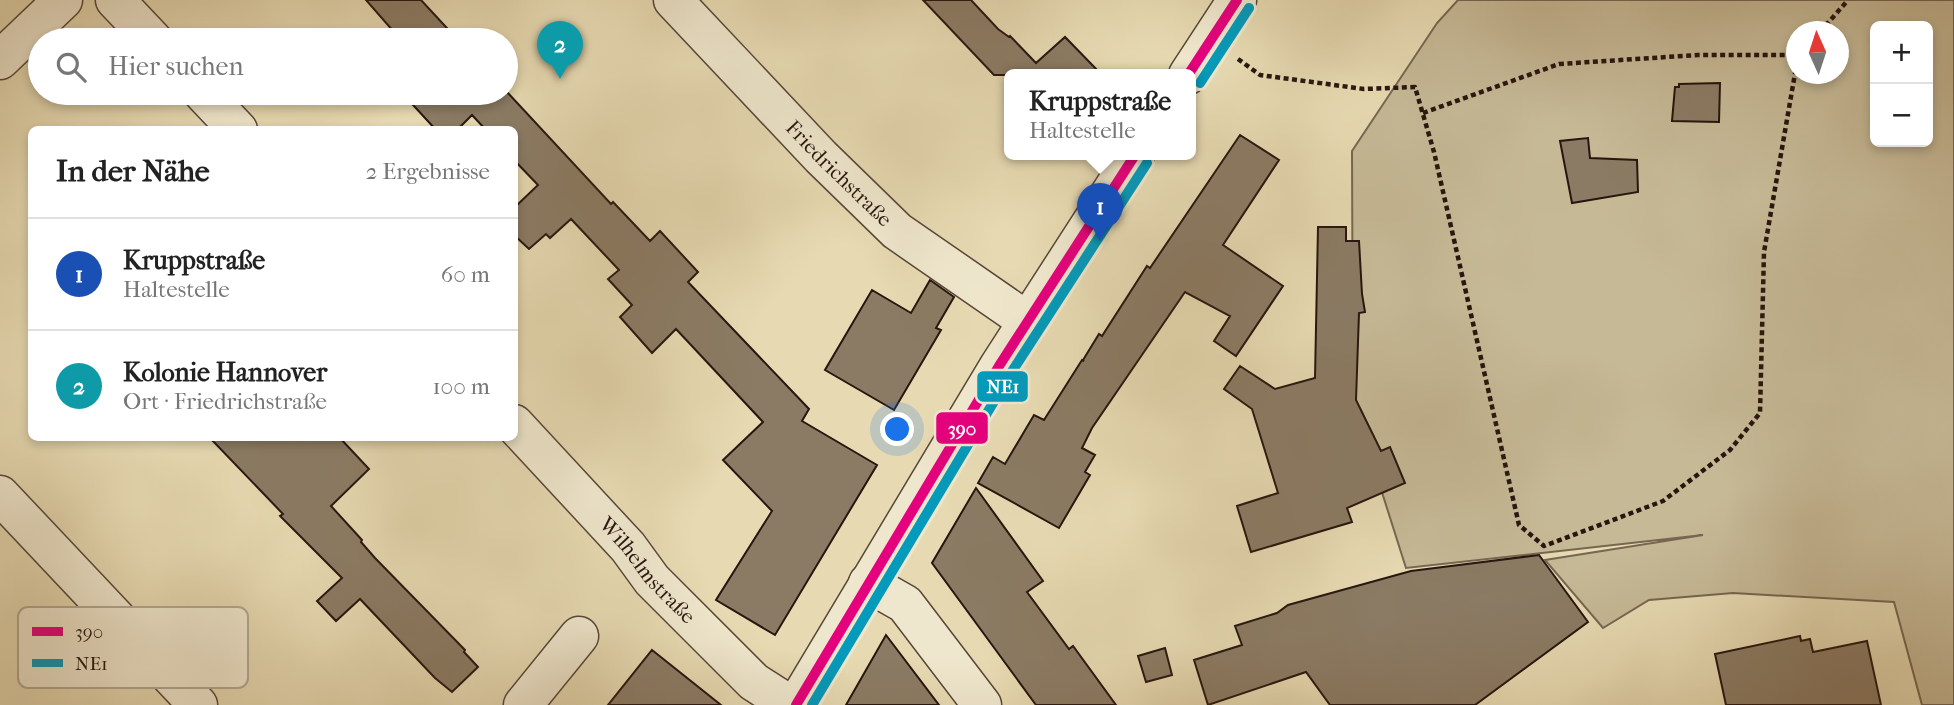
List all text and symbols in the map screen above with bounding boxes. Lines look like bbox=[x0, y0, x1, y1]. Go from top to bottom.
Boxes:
pin: 2 bbox=[537, 21, 583, 79]
north arrow bbox=[1786, 21, 1849, 84]
map controls bbox=[1870, 21, 1933, 147]
button: + bbox=[1870, 21, 1933, 84]
search box bbox=[28, 28, 518, 105]
icon: search bbox=[52, 48, 90, 86]
text: Hier suchen bbox=[108, 51, 244, 82]
popup bbox=[1004, 69, 1196, 160]
button: − bbox=[1870, 84, 1933, 147]
text: Kruppstraße bbox=[1029, 86, 1171, 117]
street label: Friedrichstraße bbox=[781, 115, 897, 231]
text: Haltestelle bbox=[1029, 117, 1136, 144]
text: In der Nähe bbox=[56, 154, 210, 189]
text: 2 Ergebnisse bbox=[365, 158, 490, 185]
pin: 1 bbox=[1077, 183, 1123, 241]
text: Kruppstraße bbox=[123, 245, 265, 276]
text: 1 bbox=[75, 261, 83, 288]
text: 60 m bbox=[441, 261, 490, 288]
text: Haltestelle bbox=[123, 276, 230, 303]
text: Kolonie Hannover bbox=[123, 357, 327, 388]
line badge: NE1 bbox=[976, 370, 1029, 403]
text: 2 bbox=[73, 373, 85, 400]
text: 100 m bbox=[432, 373, 490, 400]
text: NE1 bbox=[987, 376, 1019, 398]
text: Ort · Friedrichstraße bbox=[123, 388, 327, 415]
line badge: 390 bbox=[935, 411, 989, 445]
your location bbox=[880, 412, 914, 446]
text: 390 bbox=[948, 418, 976, 440]
street label: Wilhelmstraße bbox=[594, 511, 700, 628]
legend bbox=[18, 607, 248, 688]
text: 390 bbox=[75, 621, 103, 643]
text: NE1 bbox=[75, 653, 108, 675]

